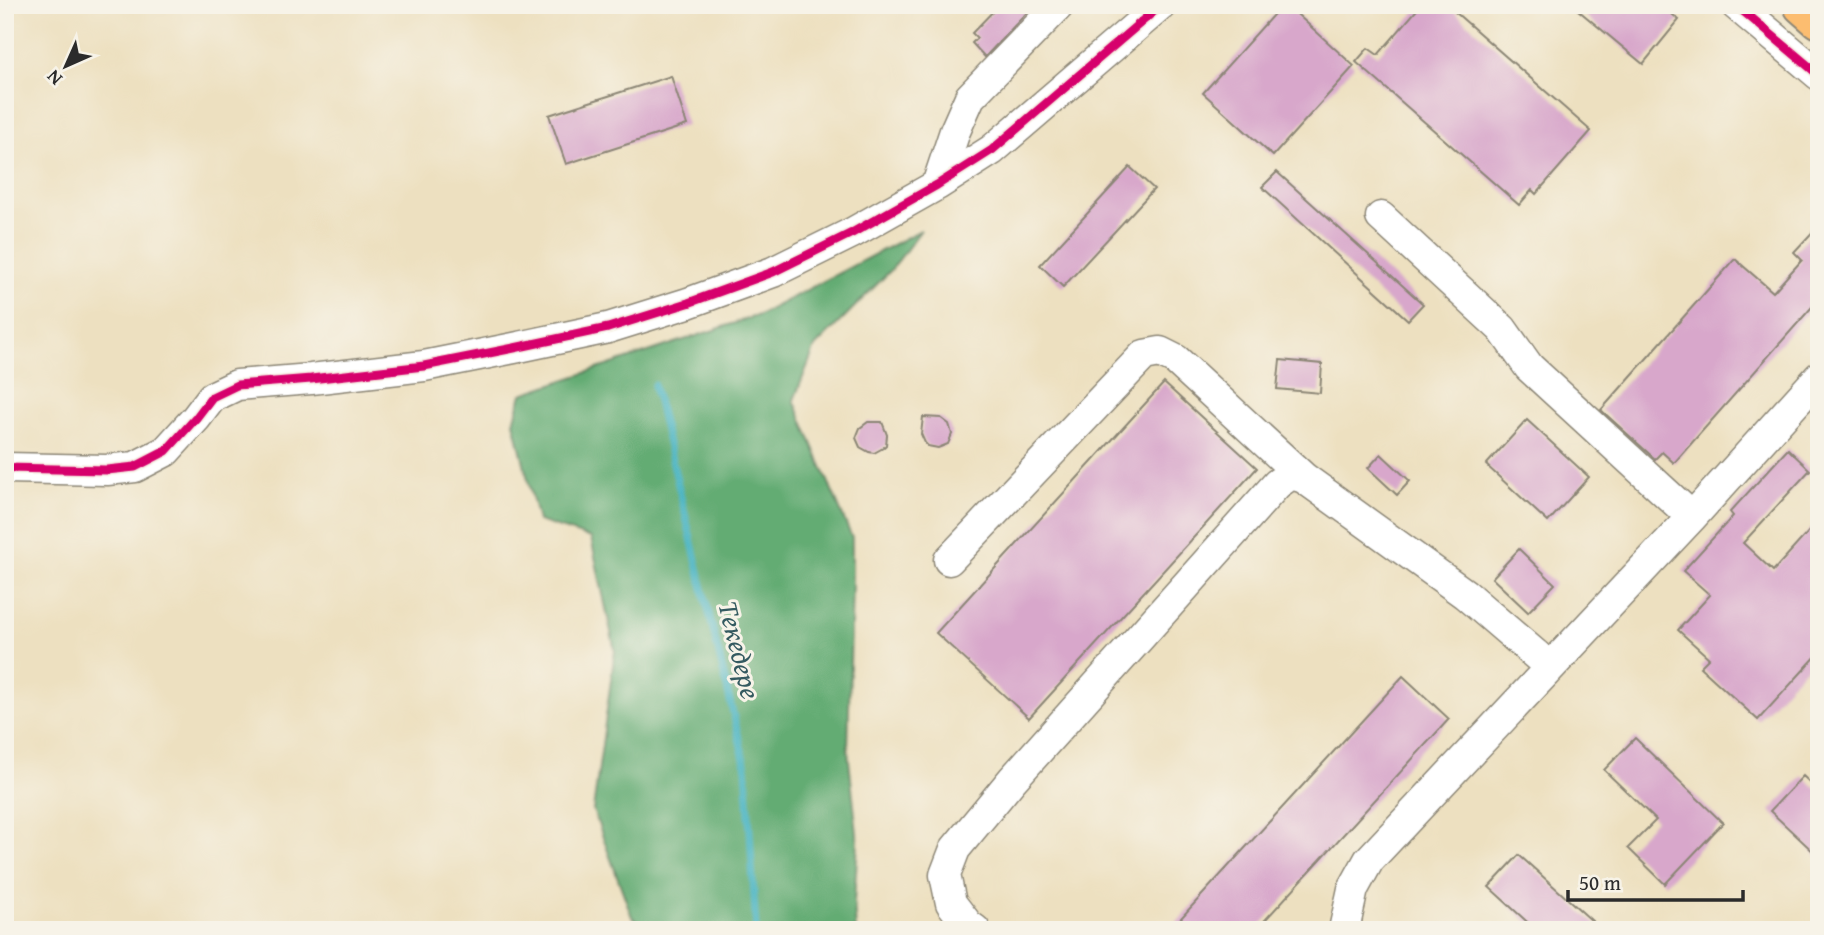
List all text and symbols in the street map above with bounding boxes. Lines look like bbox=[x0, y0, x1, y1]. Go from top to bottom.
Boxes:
north arrow bbox=[32, 32, 102, 102]
text: N bbox=[39, 63, 68, 92]
water label: Текедере bbox=[709, 597, 772, 703]
scale bar bbox=[1568, 858, 1744, 902]
text: 50 m bbox=[1579, 867, 1621, 898]

